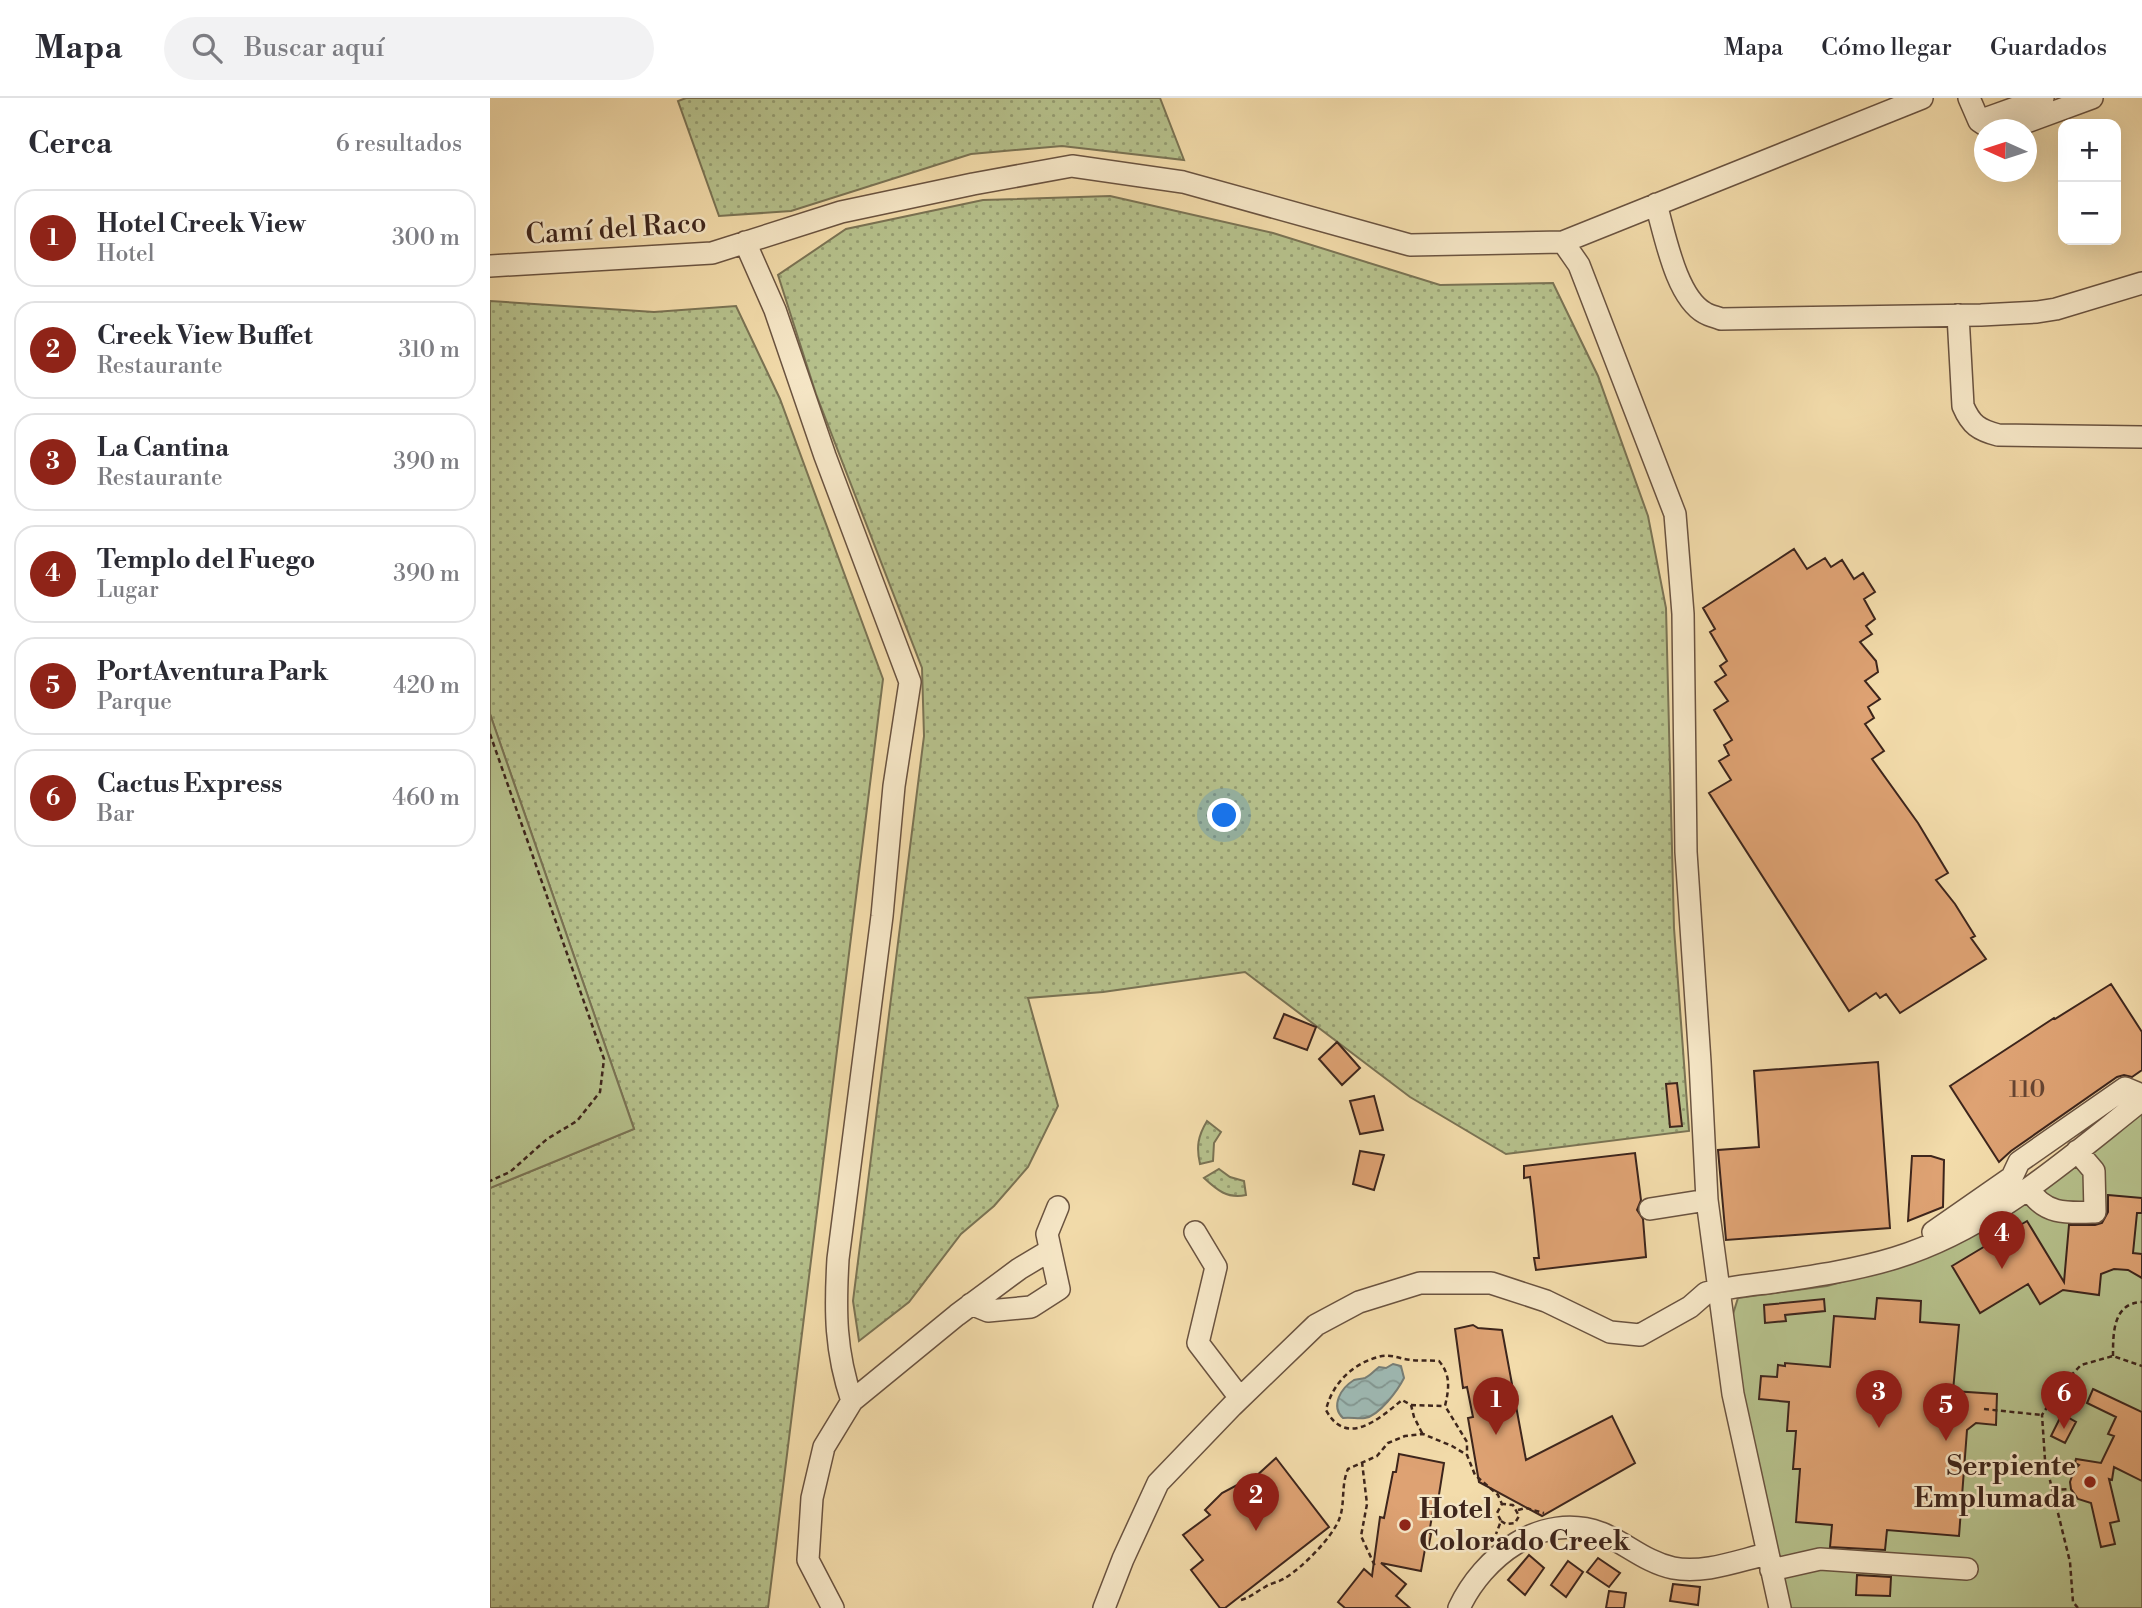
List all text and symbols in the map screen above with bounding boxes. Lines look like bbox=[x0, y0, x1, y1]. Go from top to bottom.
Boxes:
search box bbox=[164, 17, 654, 80]
text: Mapa bbox=[35, 28, 122, 69]
icon: search bbox=[188, 29, 226, 67]
text: Buscar aquí bbox=[244, 32, 384, 64]
text: Mapa bbox=[1724, 33, 1783, 63]
text: Cómo llegar bbox=[1821, 33, 1952, 63]
text: Guardados bbox=[1990, 33, 2107, 63]
north arrow bbox=[1974, 119, 2037, 182]
map controls bbox=[2058, 119, 2121, 245]
button: + bbox=[2058, 119, 2121, 182]
text: Cerca bbox=[28, 125, 112, 163]
text: 6 resultados bbox=[336, 130, 462, 158]
button: − bbox=[2058, 182, 2121, 245]
street label: Camí del Raco bbox=[524, 205, 708, 253]
text: Hotel Creek View bbox=[97, 208, 306, 240]
text: 1 bbox=[47, 224, 59, 252]
text: 300 m bbox=[392, 224, 460, 252]
text: Hotel bbox=[97, 240, 155, 268]
text: Creek View Buffet bbox=[97, 320, 313, 352]
text: 2 bbox=[46, 336, 60, 364]
text: 310 m bbox=[399, 336, 460, 364]
text: Restaurante bbox=[97, 352, 223, 380]
text: La Cantina bbox=[97, 432, 229, 464]
text: 3 bbox=[46, 448, 60, 476]
text: 390 m bbox=[393, 448, 460, 476]
text: Restaurante bbox=[97, 464, 223, 492]
text: Templo del Fuego bbox=[97, 544, 315, 576]
text: 4 bbox=[45, 560, 61, 588]
text: 390 m bbox=[393, 560, 460, 588]
text: Lugar bbox=[97, 576, 159, 604]
text: PortAventura Park bbox=[97, 656, 328, 688]
text: 5 bbox=[46, 672, 60, 700]
text: 420 m bbox=[393, 672, 460, 700]
text: Parque bbox=[97, 688, 172, 716]
text: Cactus Express bbox=[97, 768, 282, 800]
text: 6 bbox=[46, 784, 60, 812]
text: 460 m bbox=[392, 784, 460, 812]
your location bbox=[1207, 798, 1241, 832]
text: Bar bbox=[97, 800, 135, 828]
house number: 110 bbox=[2009, 1075, 2045, 1105]
pin: 4 bbox=[1979, 1211, 2025, 1269]
pin: 3 bbox=[1856, 1370, 1902, 1428]
pin: 6 bbox=[2041, 1371, 2087, 1429]
pin: 1 bbox=[1473, 1377, 1519, 1435]
pin: 5 bbox=[1923, 1383, 1969, 1441]
place label: Serpiente Emplumada bbox=[1914, 1449, 2077, 1516]
pin: 2 bbox=[1233, 1473, 1279, 1531]
marker: Serpiente Emplumada bbox=[2082, 1474, 2098, 1490]
place label: Hotel Colorado Creek bbox=[1419, 1492, 1631, 1559]
marker: Hotel Colorado Creek bbox=[1397, 1517, 1413, 1533]

